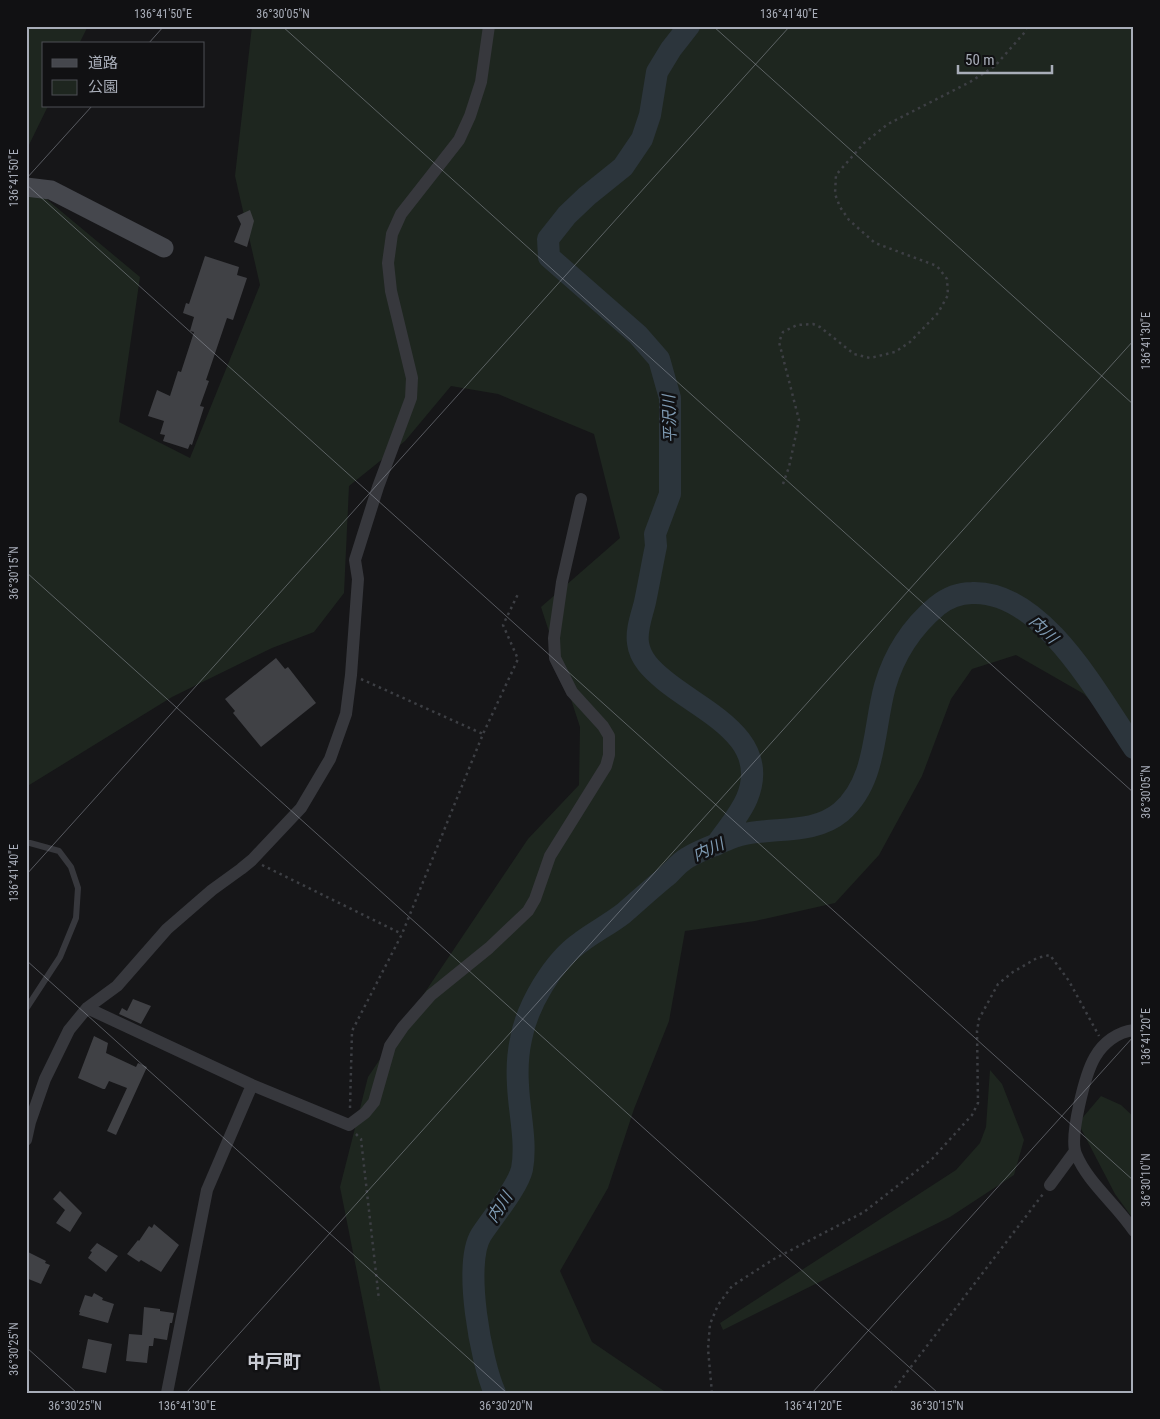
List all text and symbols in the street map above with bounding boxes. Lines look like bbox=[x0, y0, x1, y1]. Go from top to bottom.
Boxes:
text: 136°41'50"E bbox=[134, 7, 192, 21]
text: 36°30'05"N bbox=[256, 7, 310, 21]
text: 136°41'40"E bbox=[760, 7, 818, 21]
legend bbox=[42, 42, 205, 108]
scale bar bbox=[958, 42, 1051, 74]
text: 50 m bbox=[965, 51, 995, 69]
text: 道路 bbox=[88, 54, 118, 72]
text: 公園 bbox=[88, 78, 118, 96]
text: 136°41'50"E bbox=[7, 149, 21, 207]
text: 136°41'30"E bbox=[1139, 312, 1153, 370]
water label: 平沢川 bbox=[659, 393, 680, 443]
text: 36°30'15"N bbox=[7, 546, 21, 600]
water label: 内川 bbox=[1026, 611, 1063, 649]
text: 36°30'05"N bbox=[1139, 765, 1153, 819]
water label: 内川 bbox=[690, 833, 729, 865]
text: 136°41'40"E bbox=[7, 844, 21, 902]
text: 136°41'20"E bbox=[1139, 1008, 1153, 1066]
text: 36°30'10"N bbox=[1139, 1153, 1153, 1207]
water label: 内川 bbox=[483, 1187, 517, 1226]
text: 36°30'25"N bbox=[7, 1322, 21, 1376]
district label: 中戸町 bbox=[247, 1351, 301, 1372]
text: 36°30'25"N bbox=[48, 1399, 102, 1413]
text: 136°41'30"E bbox=[158, 1399, 216, 1413]
text: 36°30'20"N bbox=[479, 1399, 533, 1413]
text: 136°41'20"E bbox=[784, 1399, 842, 1413]
text: 36°30'15"N bbox=[910, 1399, 964, 1413]

